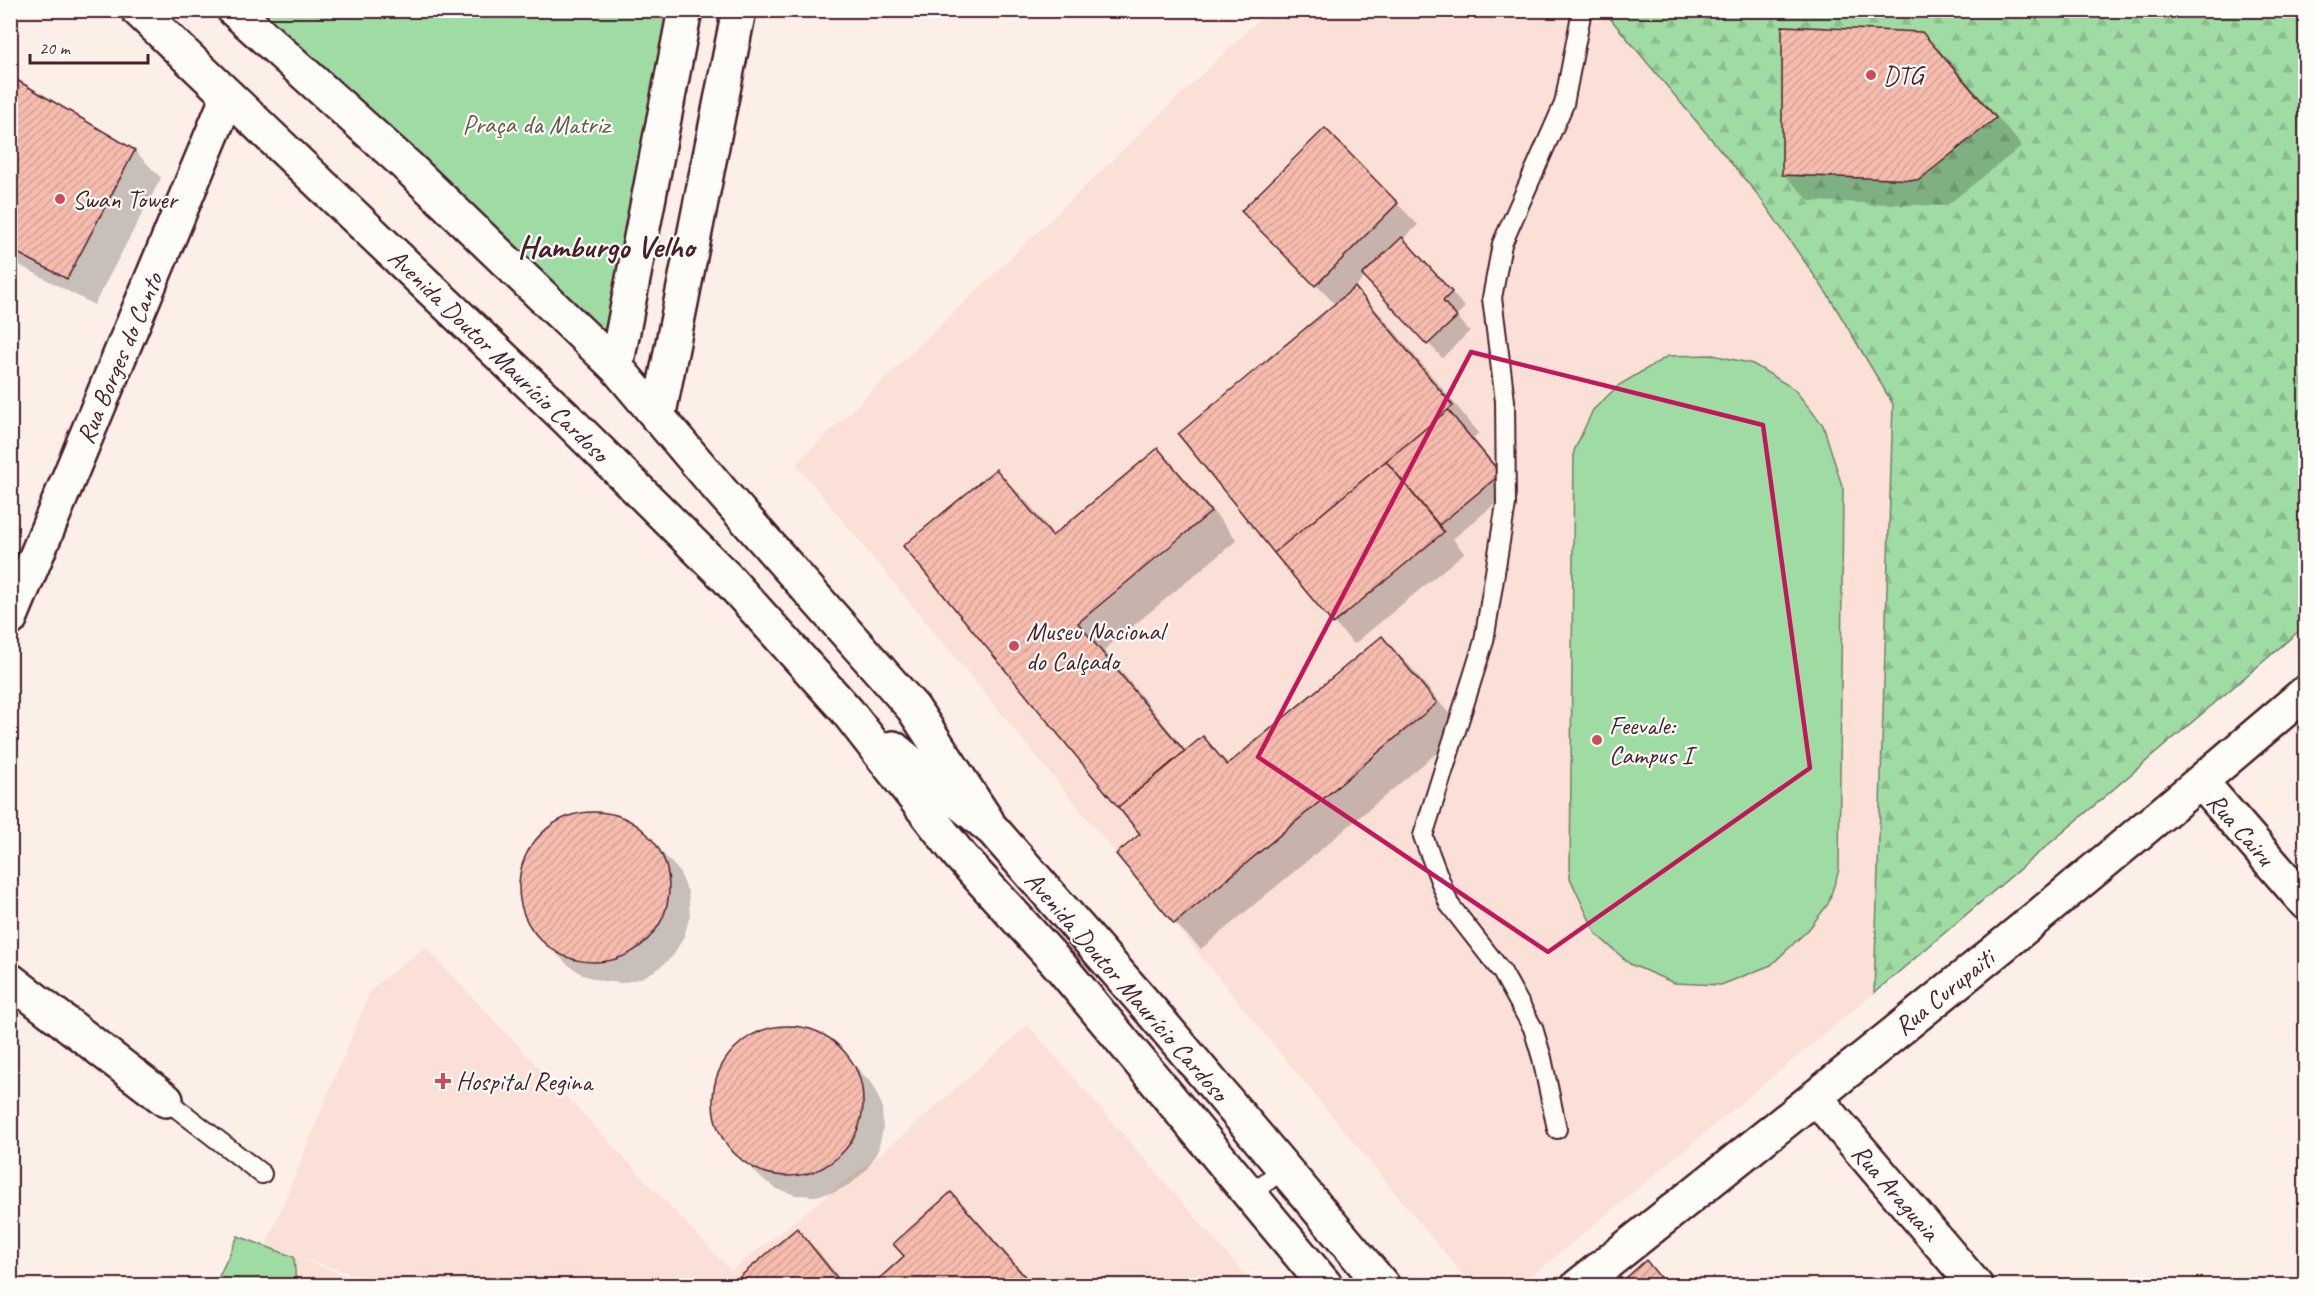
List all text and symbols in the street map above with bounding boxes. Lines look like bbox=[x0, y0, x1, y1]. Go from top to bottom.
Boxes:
scale bar bbox=[30, 27, 148, 65]
text: 20 m bbox=[39, 37, 72, 59]
place label: DTG bbox=[1883, 59, 1926, 92]
marker: DTG bbox=[1864, 68, 1878, 82]
park label: Praça da Matriz bbox=[463, 108, 612, 141]
place label: Swan Tower bbox=[72, 183, 180, 216]
marker: Swan Tower bbox=[53, 192, 67, 206]
district label: Hamburgo Velho bbox=[518, 226, 698, 267]
street label: Avenida Doutor Maurício Cardoso bbox=[381, 241, 618, 471]
street label: Rua Borges do Canto bbox=[69, 266, 171, 449]
place label: Museu Nacional do Calçado bbox=[1026, 615, 1169, 678]
marker: Museu Nacional do Calçado bbox=[1007, 639, 1021, 653]
place label: Feevale: Campus I bbox=[1609, 709, 1698, 772]
marker: Feevale: Campus I bbox=[1590, 733, 1604, 747]
street label: Rua Cairu bbox=[2200, 786, 2283, 875]
street label: Avenida Doutor Maurício Cardoso bbox=[1018, 864, 1238, 1110]
street label: Rua Curupaiti bbox=[1888, 940, 2003, 1043]
place label: Hospital Regina bbox=[456, 1065, 594, 1098]
marker: Hospital Regina bbox=[434, 1072, 452, 1090]
street label: Rua Araguaia bbox=[1845, 1137, 1948, 1249]

